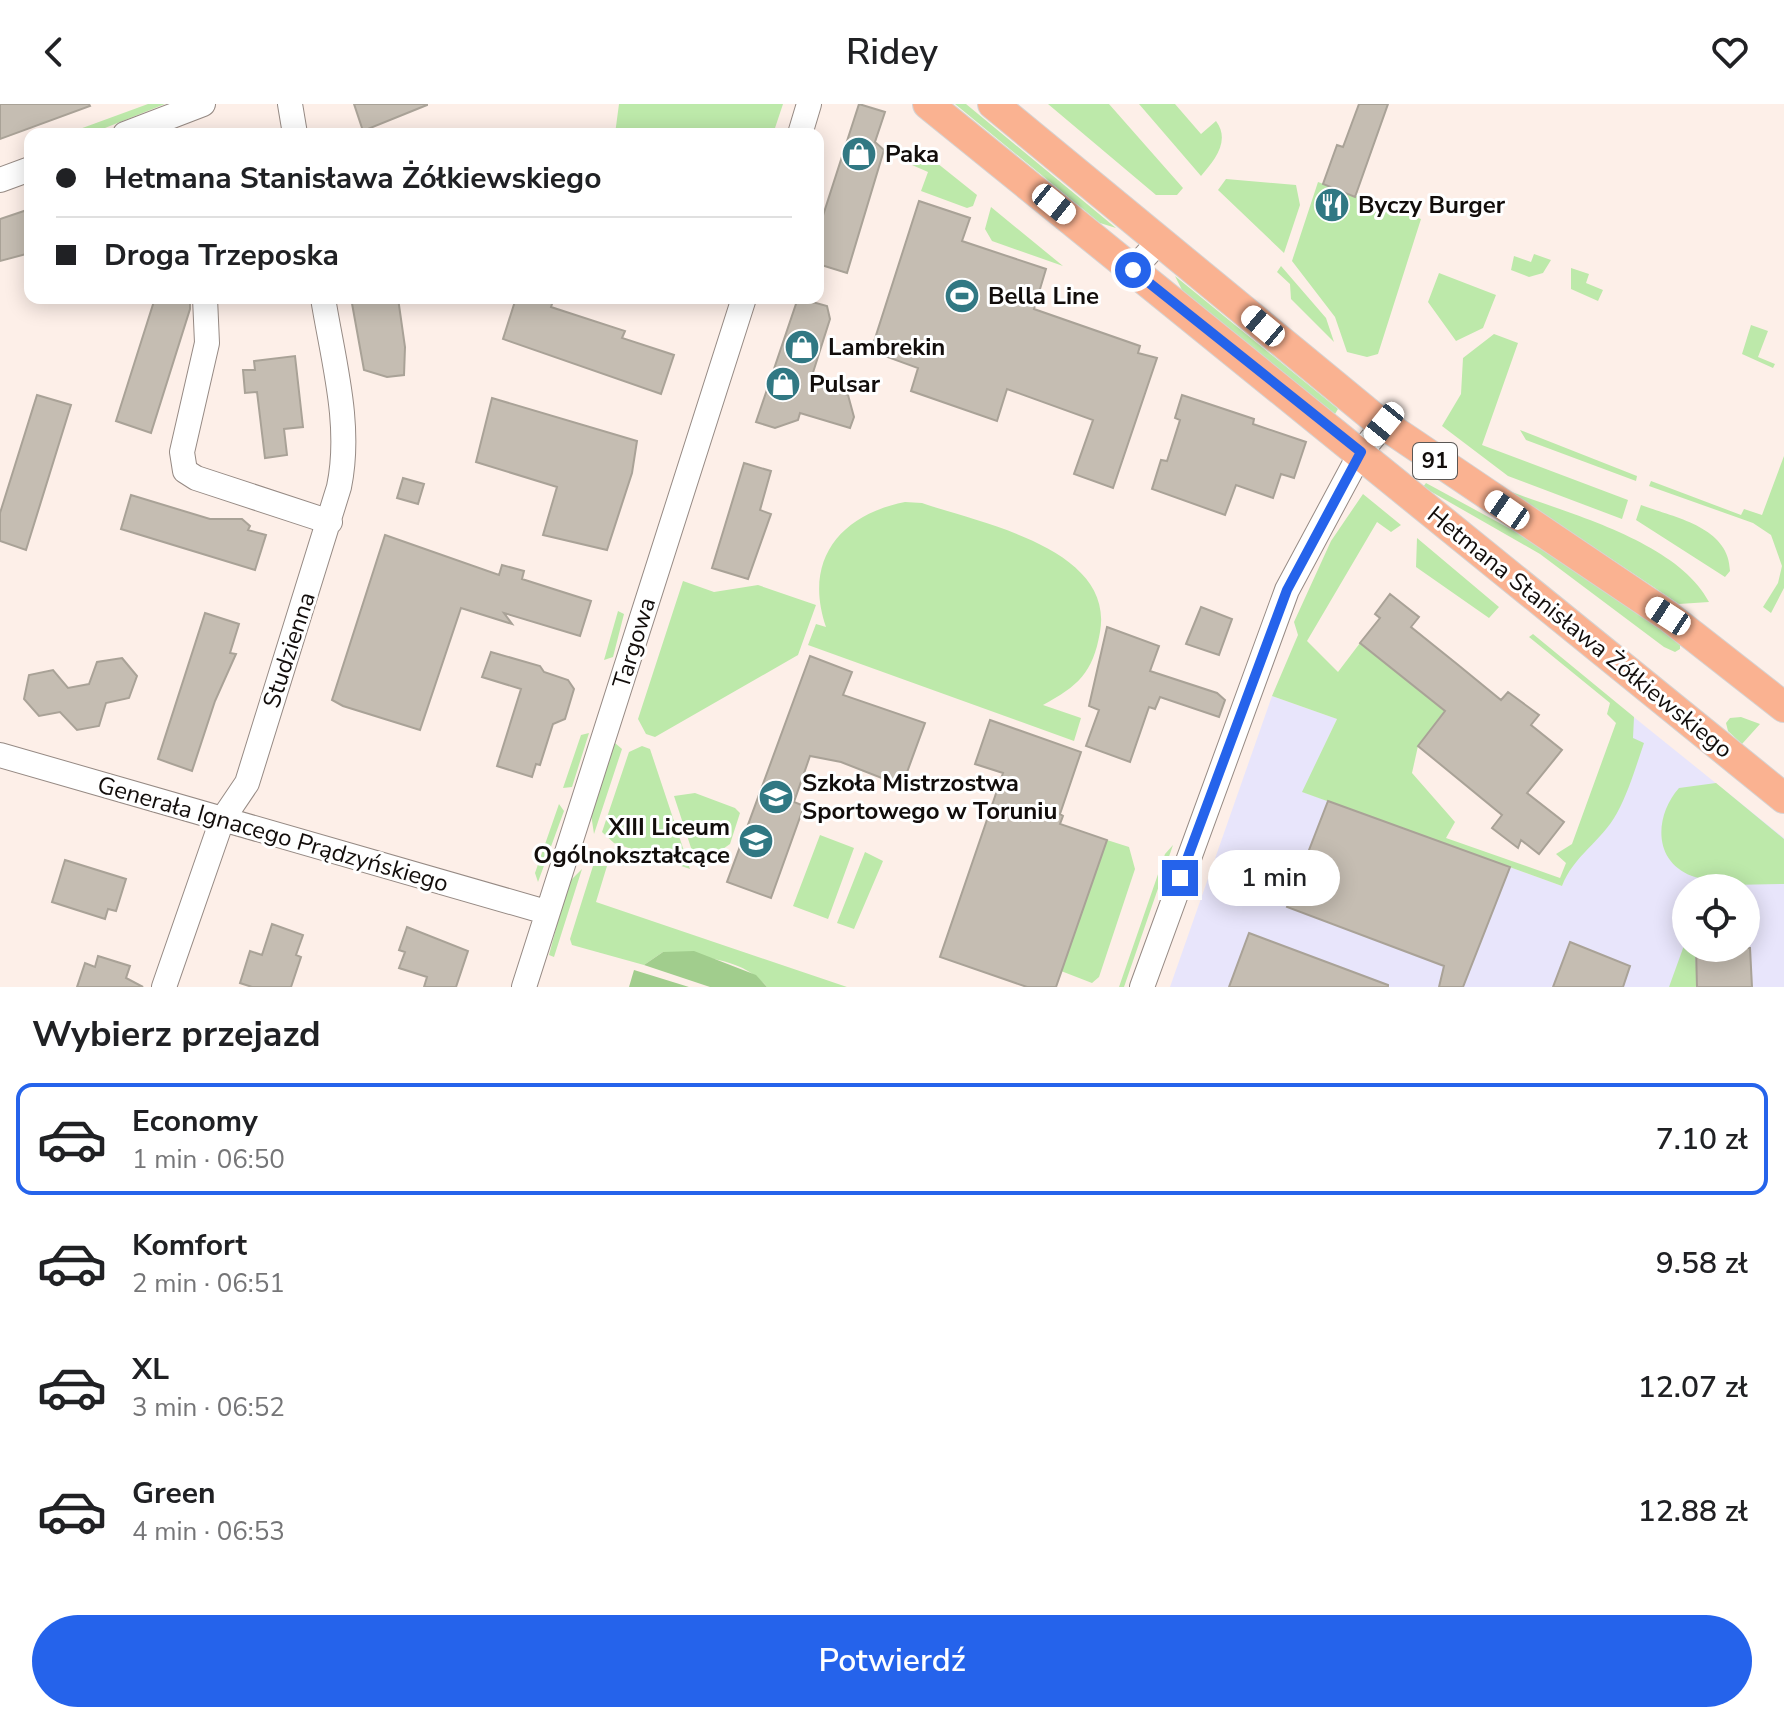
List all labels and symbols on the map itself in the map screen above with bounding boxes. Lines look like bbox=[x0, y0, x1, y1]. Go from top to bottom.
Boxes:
shop icon: Paka bbox=[840, 135, 878, 173]
place label: Paka bbox=[885, 138, 939, 170]
car bbox=[1028, 180, 1080, 228]
restaurant icon: Byczy Burger bbox=[1313, 186, 1351, 224]
place label: Byczy Burger bbox=[1358, 189, 1506, 221]
route start bbox=[1115, 252, 1151, 288]
sports icon: Bella Line bbox=[943, 277, 981, 315]
place label: Bella Line bbox=[988, 280, 1099, 312]
car bbox=[1237, 301, 1289, 351]
shop icon: Lambrekin bbox=[783, 328, 821, 366]
place label: Lambrekin bbox=[828, 331, 945, 363]
shop icon: Pulsar bbox=[764, 365, 802, 403]
place label: Pulsar bbox=[809, 368, 881, 400]
car bbox=[1360, 398, 1408, 450]
road number: 91 bbox=[1413, 443, 1457, 479]
car bbox=[1480, 486, 1534, 534]
street label: Hetmana Stanisława Żółkiewskiego bbox=[1421, 499, 1739, 765]
street label: Studzienna bbox=[255, 588, 323, 712]
car bbox=[1641, 593, 1695, 639]
street label: Targowa bbox=[605, 594, 663, 692]
place label: Szkoła Mistrzostwa Sportowego w Toruniu bbox=[802, 767, 1057, 827]
street label: Generała Ignacego Prądzyńskiego bbox=[94, 768, 452, 900]
school or university icon: Szkoła Mistrzostwa Sportowego w Toruniu bbox=[757, 778, 795, 816]
place label: XIII Liceum Ogólnokształcące bbox=[533, 811, 730, 871]
school or university icon: XIII Liceum Ogólnokształcące bbox=[737, 822, 775, 860]
callout: 1 min bbox=[1208, 850, 1340, 906]
route end bbox=[1162, 860, 1198, 896]

